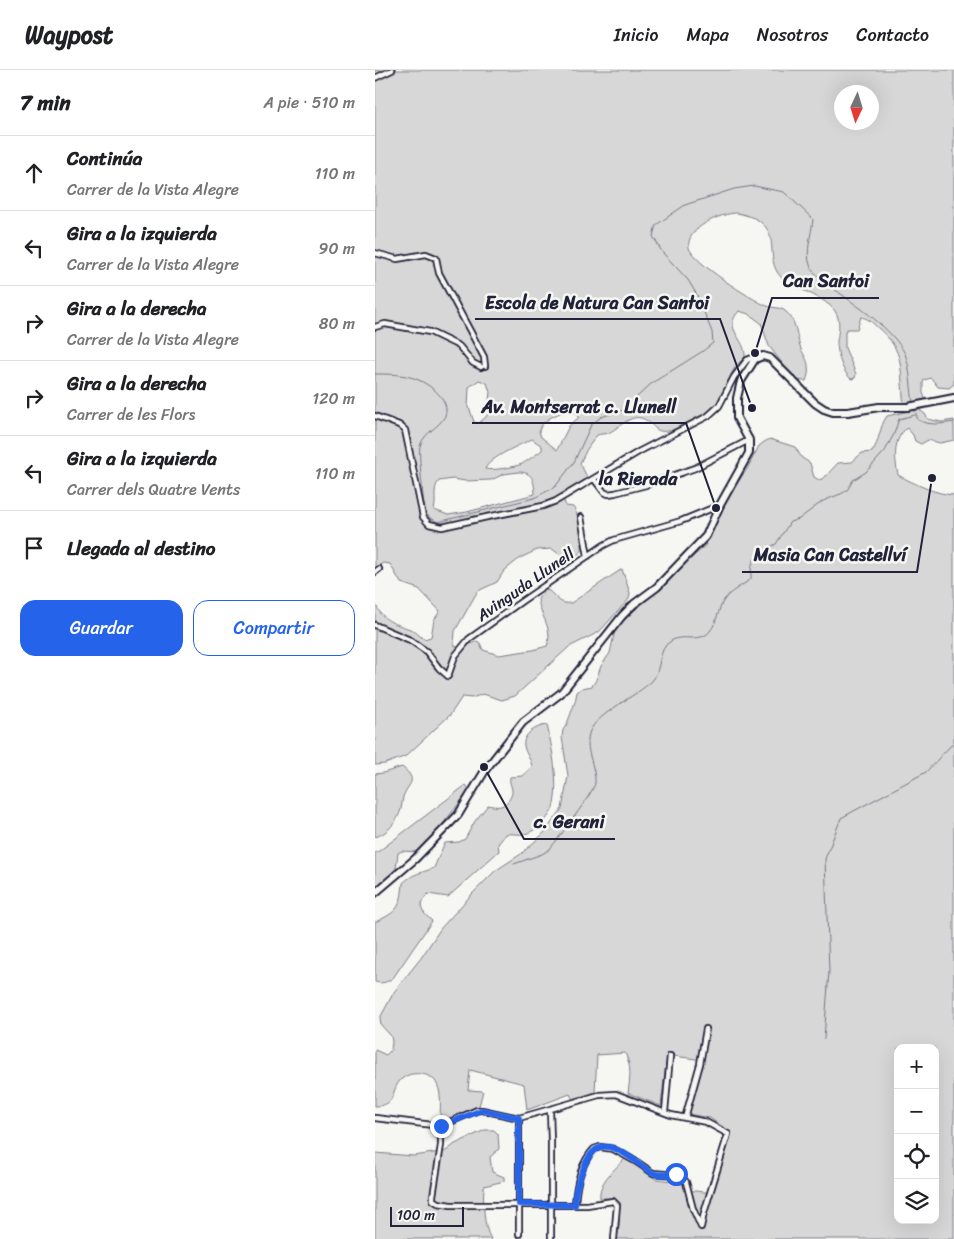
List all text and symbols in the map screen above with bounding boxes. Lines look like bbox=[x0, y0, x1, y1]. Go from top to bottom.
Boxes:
text: Waypost bbox=[25, 14, 113, 56]
text: Inicio bbox=[614, 19, 659, 51]
text: Mapa bbox=[687, 19, 729, 51]
text: Nosotros bbox=[757, 19, 828, 51]
text: Contacto bbox=[856, 19, 929, 51]
text: 7 min bbox=[20, 84, 71, 122]
north arrow bbox=[834, 85, 879, 130]
text: A pie · 510 m bbox=[263, 88, 355, 117]
text: Continúa bbox=[67, 142, 142, 175]
icon: ahead bbox=[20, 159, 48, 187]
text: 110 m bbox=[315, 159, 355, 188]
text: Carrer de la Vista Alegre bbox=[67, 175, 239, 204]
text: Gira a la izquierda bbox=[67, 217, 217, 250]
icon: left bbox=[20, 234, 48, 262]
text: 90 m bbox=[319, 234, 355, 263]
text: Carrer de la Vista Alegre bbox=[67, 250, 239, 279]
callout: Can Santoi bbox=[772, 265, 879, 298]
text: Can Santoi bbox=[782, 265, 870, 297]
callout: Escola de Natura Can Santoi bbox=[475, 286, 720, 319]
text: Escola de Natura Can Santoi bbox=[485, 287, 710, 319]
text: Gira a la derecha bbox=[67, 292, 206, 325]
icon: right bbox=[20, 309, 48, 337]
text: 80 m bbox=[319, 309, 355, 338]
text: Carrer de la Vista Alegre bbox=[67, 325, 239, 354]
text: Gira a la derecha bbox=[67, 367, 206, 400]
icon: right bbox=[20, 384, 48, 412]
text: 120 m bbox=[312, 384, 355, 413]
callout: Av. Montserrat c. Llunell bbox=[472, 390, 686, 423]
text: Av. Montserrat c. Llunell bbox=[481, 391, 677, 423]
text: Carrer de les Flors bbox=[67, 400, 195, 429]
text: Gira a la izquierda bbox=[67, 442, 217, 475]
icon: left bbox=[20, 459, 48, 487]
text: 110 m bbox=[315, 459, 355, 488]
district label: la Rierada bbox=[598, 463, 678, 495]
text: Carrer dels Quatre Vents bbox=[67, 475, 240, 504]
text: Llegada al destino bbox=[67, 532, 216, 565]
icon: arrive bbox=[20, 534, 48, 562]
street label: Avinguda Llunell bbox=[469, 539, 581, 630]
callout: Masia Can Castellví bbox=[742, 539, 917, 572]
text: Masia Can Castellví bbox=[753, 539, 909, 571]
button: Guardar bbox=[20, 600, 183, 656]
button: Compartir bbox=[193, 600, 355, 656]
callout: c. Gerani bbox=[524, 806, 615, 839]
text: c. Gerani bbox=[533, 806, 605, 838]
map controls bbox=[894, 1044, 939, 1224]
button: + bbox=[894, 1044, 939, 1089]
button: − bbox=[894, 1089, 939, 1134]
route end bbox=[430, 1115, 453, 1138]
button: locate bbox=[894, 1134, 939, 1179]
route start bbox=[665, 1163, 688, 1186]
button: layers bbox=[894, 1179, 939, 1224]
text: 100 m bbox=[397, 1203, 435, 1228]
scale bar bbox=[390, 1204, 464, 1227]

